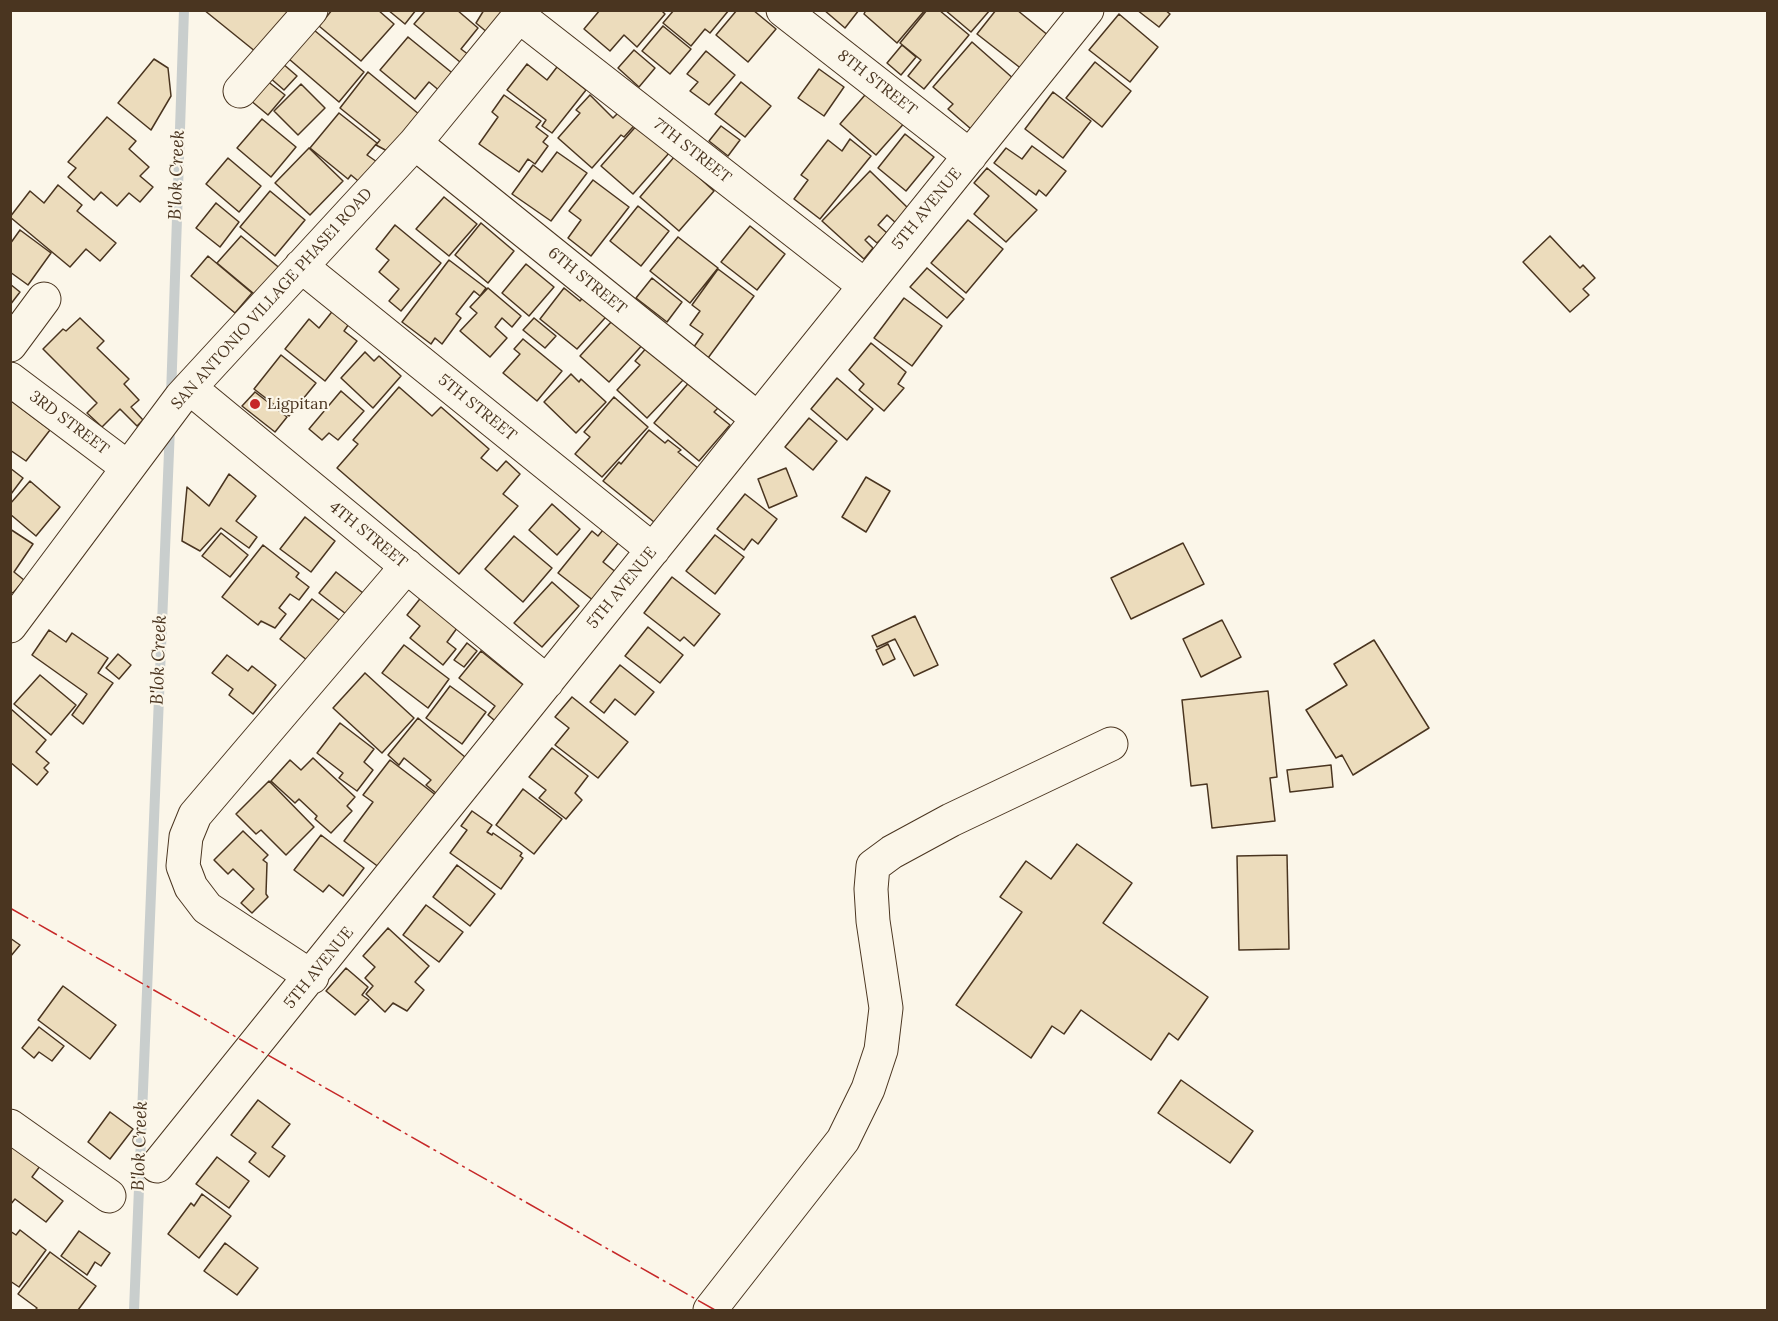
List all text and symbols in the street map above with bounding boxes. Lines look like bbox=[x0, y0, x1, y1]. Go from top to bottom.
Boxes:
street label: 8TH STREET bbox=[833, 46, 921, 120]
street label: 7TH STREET bbox=[649, 115, 735, 187]
water label: B'lok Creek bbox=[165, 130, 189, 220]
street label: 5TH AVENUE bbox=[888, 164, 966, 254]
street label: SAN ANTONIO VILLAGE PHASE1 ROAD bbox=[167, 184, 377, 414]
street label: 6TH STREET bbox=[544, 243, 630, 319]
street label: 5TH STREET bbox=[434, 371, 520, 445]
street label: 3RD STREET bbox=[25, 387, 113, 459]
place label: Ligpitan bbox=[267, 394, 328, 414]
marker: Ligpitan bbox=[248, 397, 262, 411]
street label: 4TH STREET bbox=[325, 498, 411, 572]
street label: 5TH AVENUE bbox=[583, 543, 661, 633]
water label: B'lok Creek bbox=[147, 615, 171, 705]
street label: 5TH AVENUE bbox=[280, 923, 358, 1013]
water label: B'lok Creek bbox=[128, 1101, 152, 1191]

